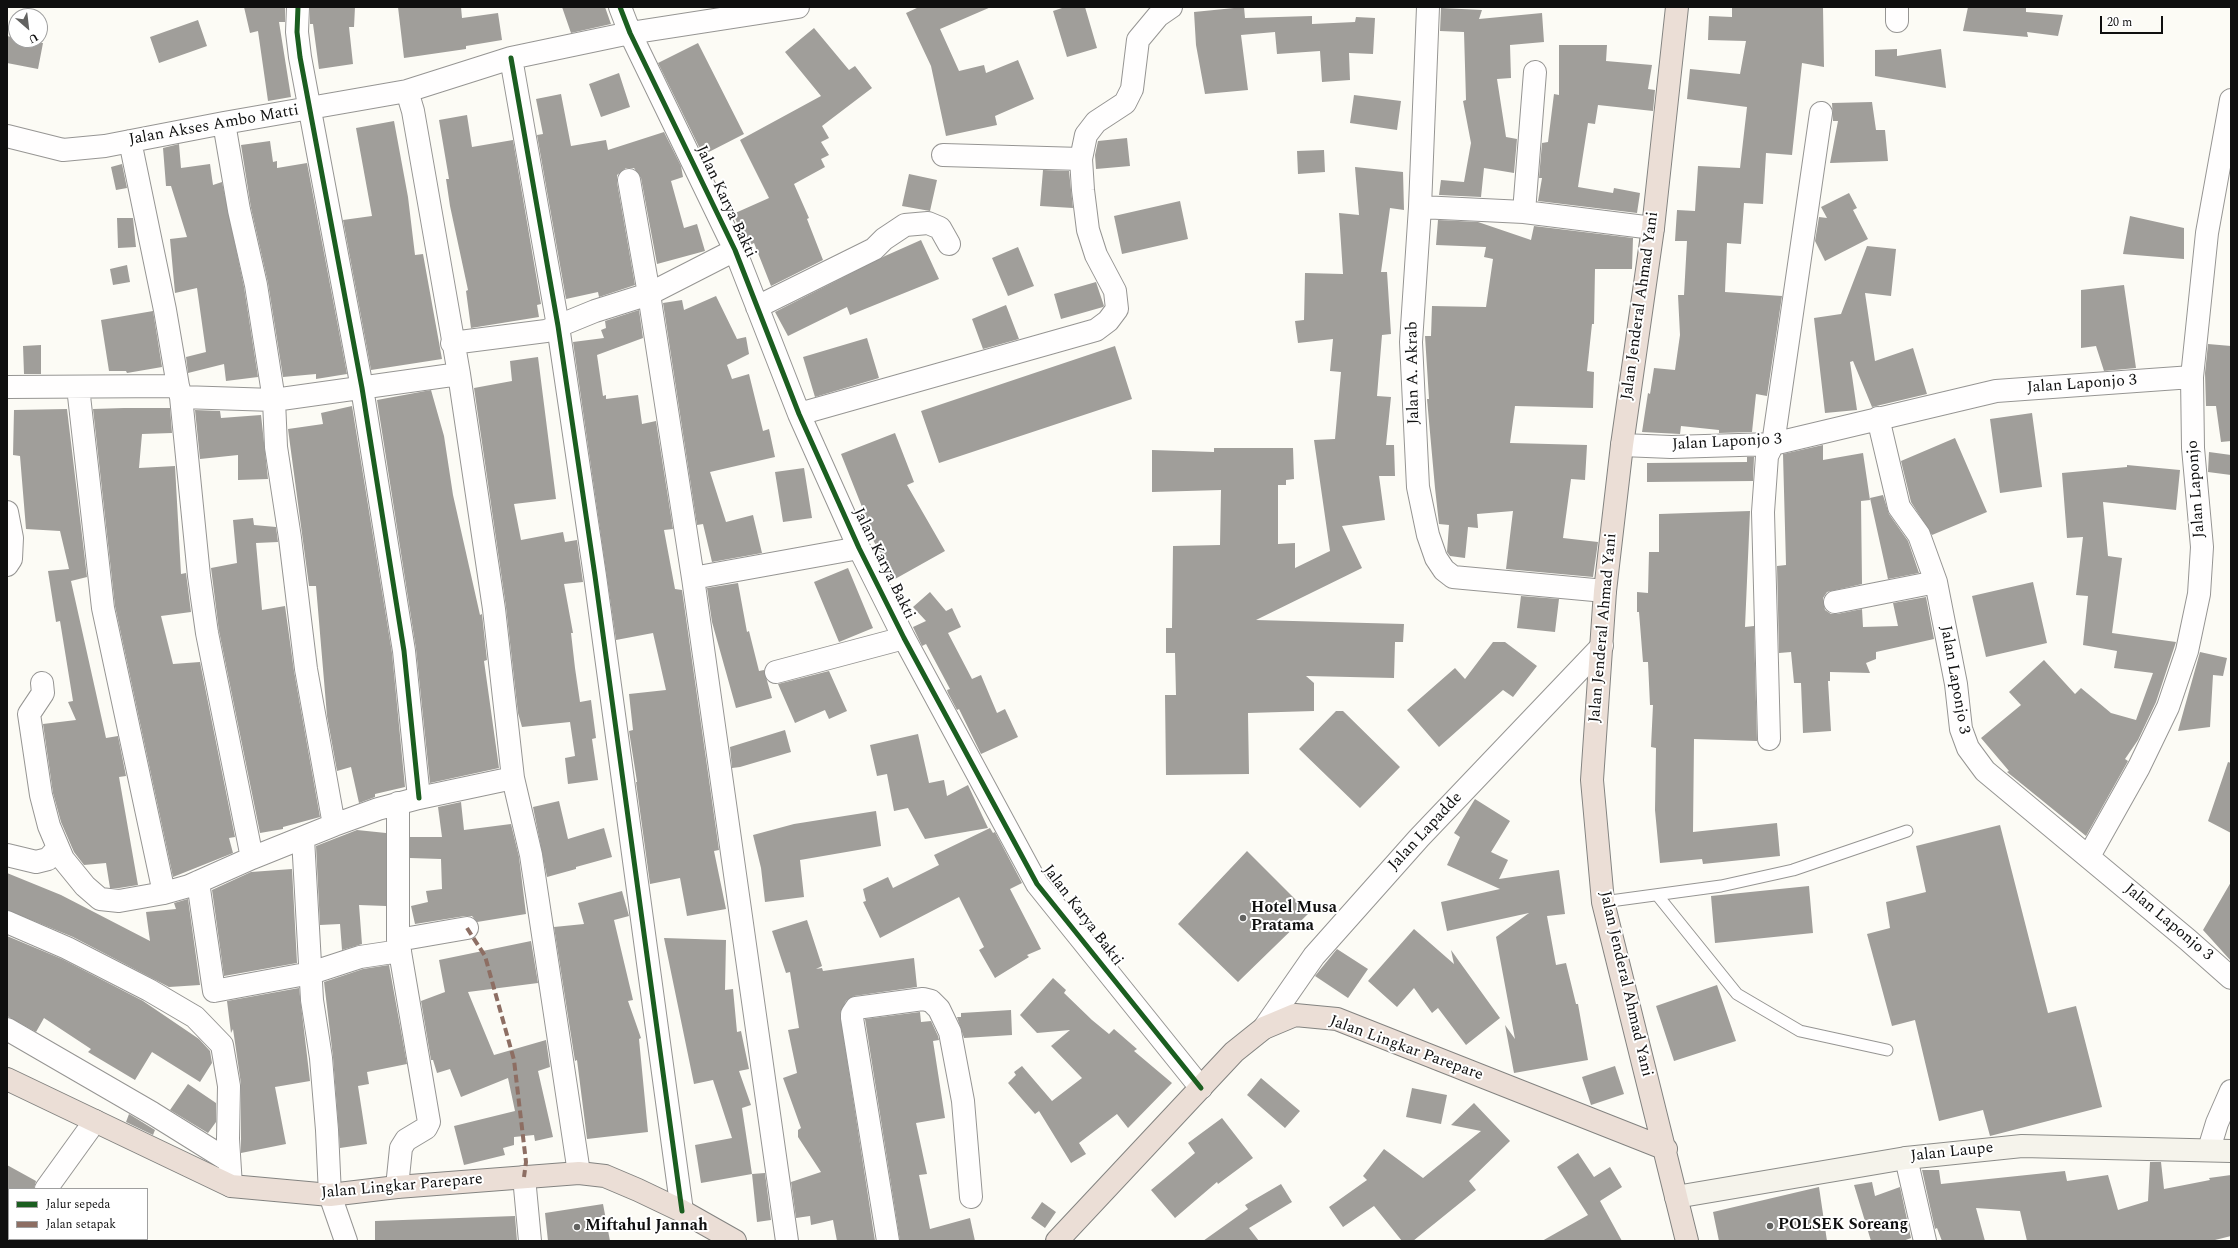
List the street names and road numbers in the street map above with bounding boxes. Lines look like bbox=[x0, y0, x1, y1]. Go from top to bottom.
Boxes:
street label: Jalan Akses Ambo Matti bbox=[128, 102, 300, 150]
street label: Jalan Karya Bakti bbox=[691, 143, 759, 261]
street label: Jalan Jenderal Ahmad Yani bbox=[1618, 211, 1664, 401]
street label: Jalan A. Akrab bbox=[1403, 321, 1425, 425]
street label: Jalan Laponjo 3 bbox=[2026, 372, 2138, 398]
street label: Jalan Laponjo 3 bbox=[1672, 431, 1782, 455]
street label: Jalan Laponjo bbox=[2184, 439, 2210, 539]
street label: Jalan Karya Bakti bbox=[848, 505, 918, 623]
street label: Jalan Jenderal Ahmad Yani bbox=[1586, 533, 1622, 723]
street label: Jalan Laponjo 3 bbox=[1935, 624, 1973, 736]
street label: Jalan Lapadde bbox=[1385, 789, 1467, 875]
street label: Jalan Karya Bakti bbox=[1038, 862, 1126, 970]
street label: Jalan Laponjo 3 bbox=[2120, 880, 2216, 966]
street label: Jalan Jenderal Ahmad Yani bbox=[1594, 889, 1656, 1079]
street label: Jalan Lingkar Parepare bbox=[1327, 1012, 1485, 1086]
street label: Jalan Laupe bbox=[1910, 1139, 1994, 1167]
street label: Jalan Lingkar Parepare bbox=[320, 1170, 484, 1204]

